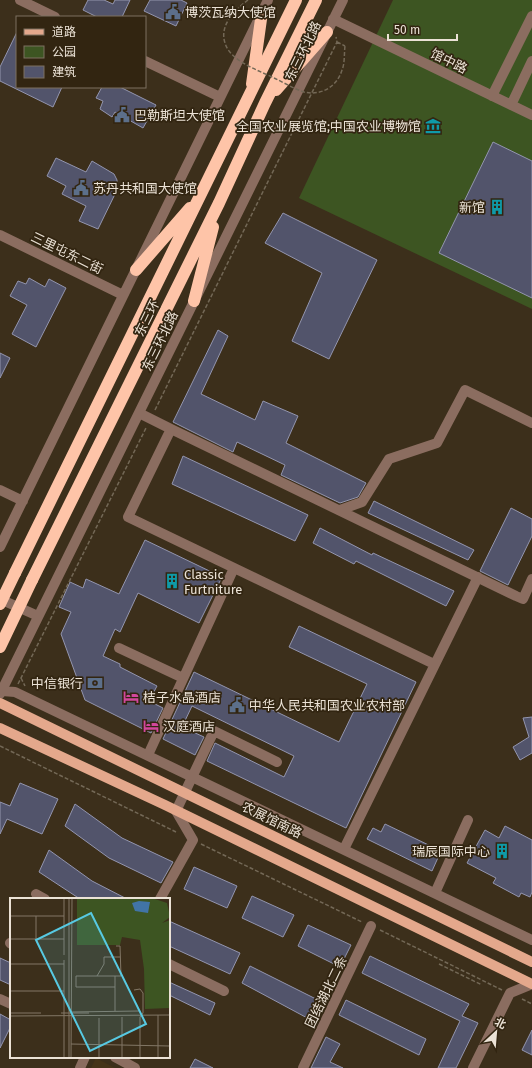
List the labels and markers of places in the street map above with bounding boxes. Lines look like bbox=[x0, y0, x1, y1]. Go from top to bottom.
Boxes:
public building icon: 博茨瓦纳大使馆 bbox=[164, 3, 182, 21]
place label: 博茨瓦纳大使馆 bbox=[185, 5, 276, 20]
public building icon: 巴勒斯坦大使馆 bbox=[113, 106, 131, 124]
place label: 巴勒斯坦大使馆 bbox=[134, 108, 225, 123]
museum icon: 全国农业展览馆;中国农业博物馆 bbox=[424, 117, 442, 135]
place label: 全国农业展览馆;中国农业博物馆 bbox=[236, 119, 421, 134]
public building icon: 苏丹共和国大使馆 bbox=[72, 179, 90, 197]
place label: 苏丹共和国大使馆 bbox=[93, 181, 197, 196]
building icon: 新馆 bbox=[488, 198, 506, 216]
place label: 新馆 bbox=[459, 200, 485, 215]
place label: Classic Furtniture bbox=[184, 567, 242, 597]
building icon: Classic Furtniture bbox=[163, 572, 181, 590]
bank icon: 中信银行 bbox=[86, 674, 104, 692]
place label: 中信银行 bbox=[31, 676, 83, 691]
hotel icon: 桔子水晶酒店 bbox=[122, 688, 140, 706]
place label: 桔子水晶酒店 bbox=[143, 690, 221, 705]
public building icon: 中华人民共和国农业农村部 bbox=[228, 696, 246, 714]
place label: 中华人民共和国农业农村部 bbox=[249, 698, 405, 713]
hotel icon: 汉庭酒店 bbox=[142, 717, 160, 735]
place label: 汉庭酒店 bbox=[163, 719, 215, 734]
building icon: 瑞辰国际中心 bbox=[493, 842, 511, 860]
place label: 瑞辰国际中心 bbox=[412, 844, 490, 859]

